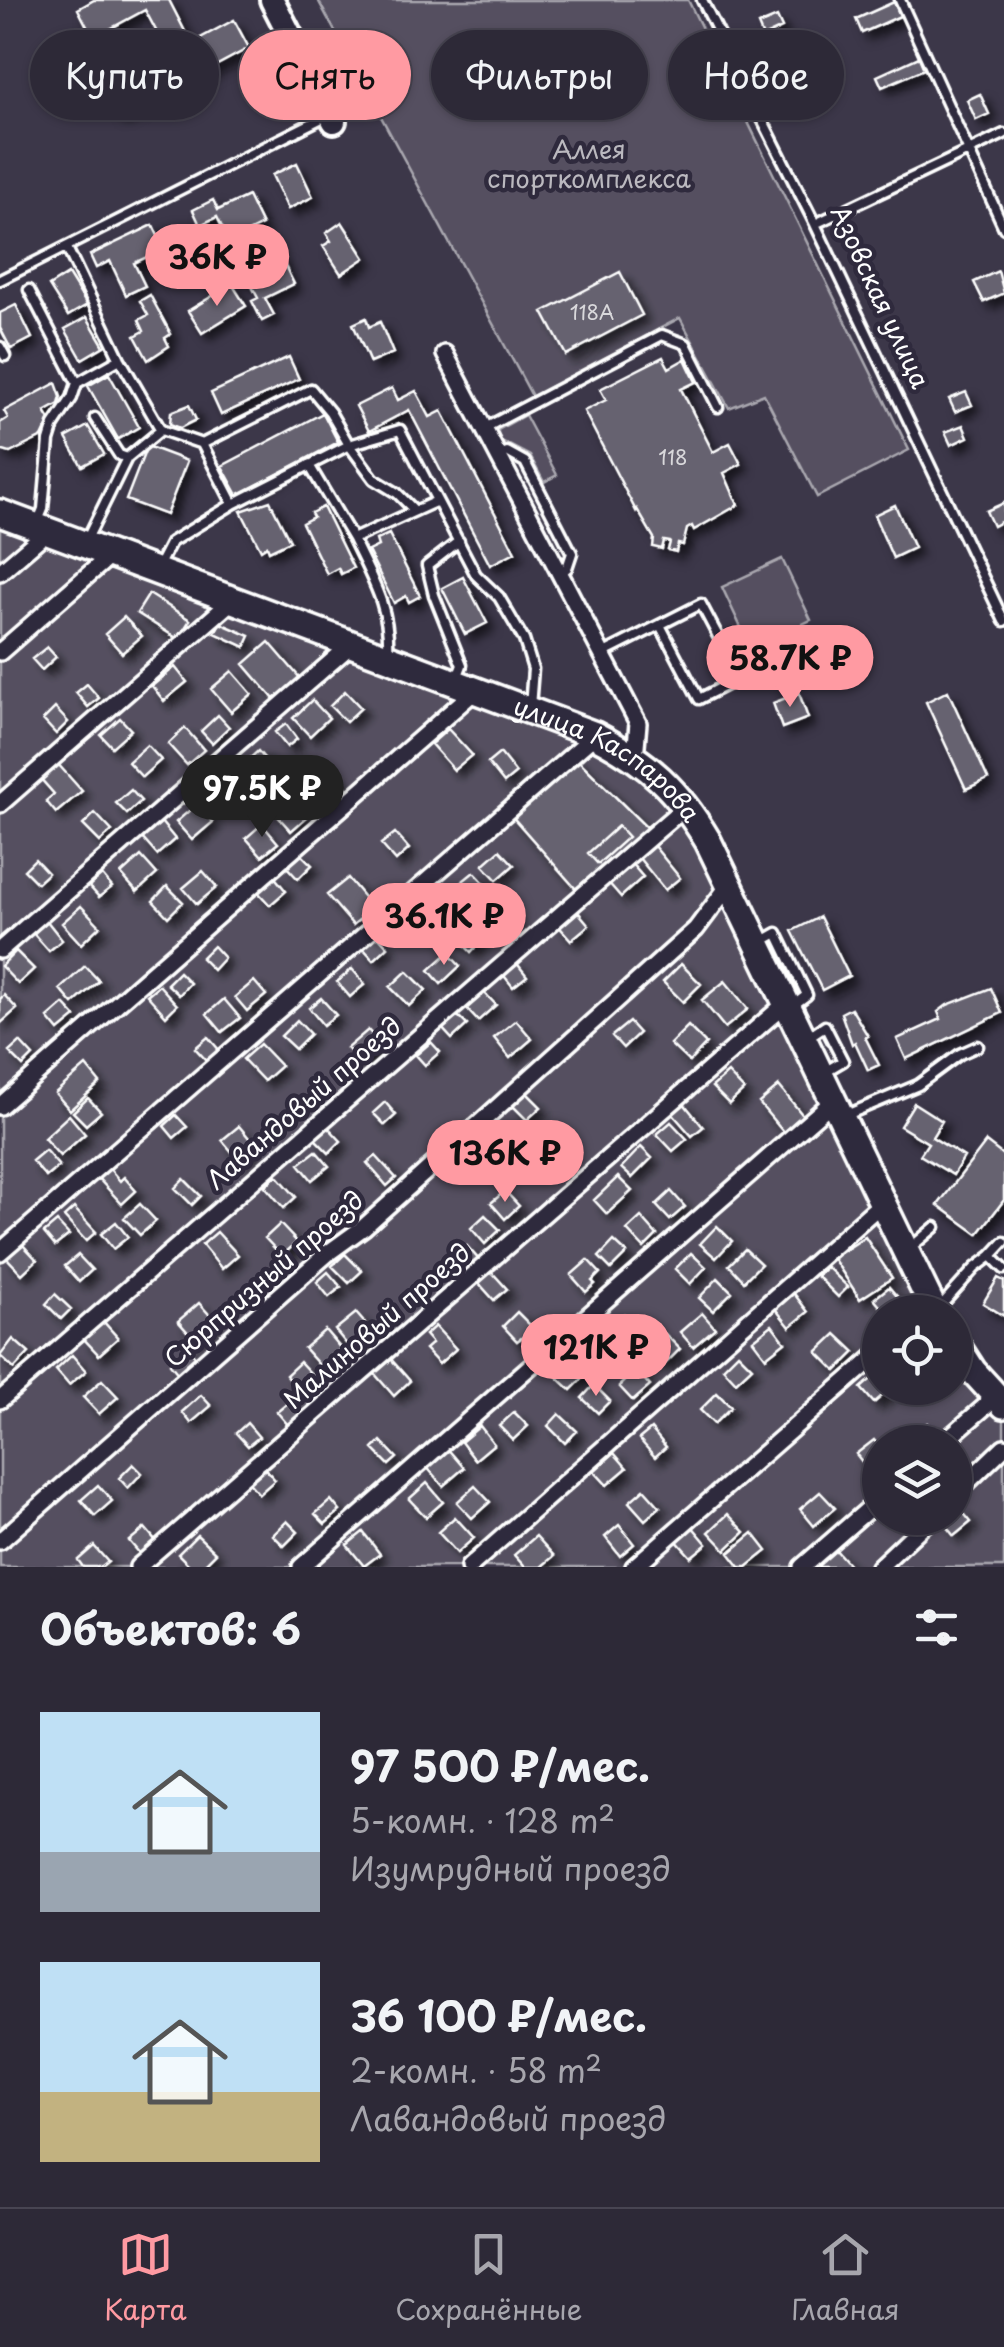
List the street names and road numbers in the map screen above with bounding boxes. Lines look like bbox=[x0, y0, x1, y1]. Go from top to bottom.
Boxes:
street label: Азовская улица bbox=[822, 199, 940, 395]
street label: улица Каспарова bbox=[508, 686, 711, 830]
street label: Лавандовый проезд bbox=[198, 1007, 409, 1198]
street label: Сюрпризный проезд bbox=[155, 1181, 371, 1376]
street label: Малиновый проезд bbox=[275, 1233, 478, 1417]

